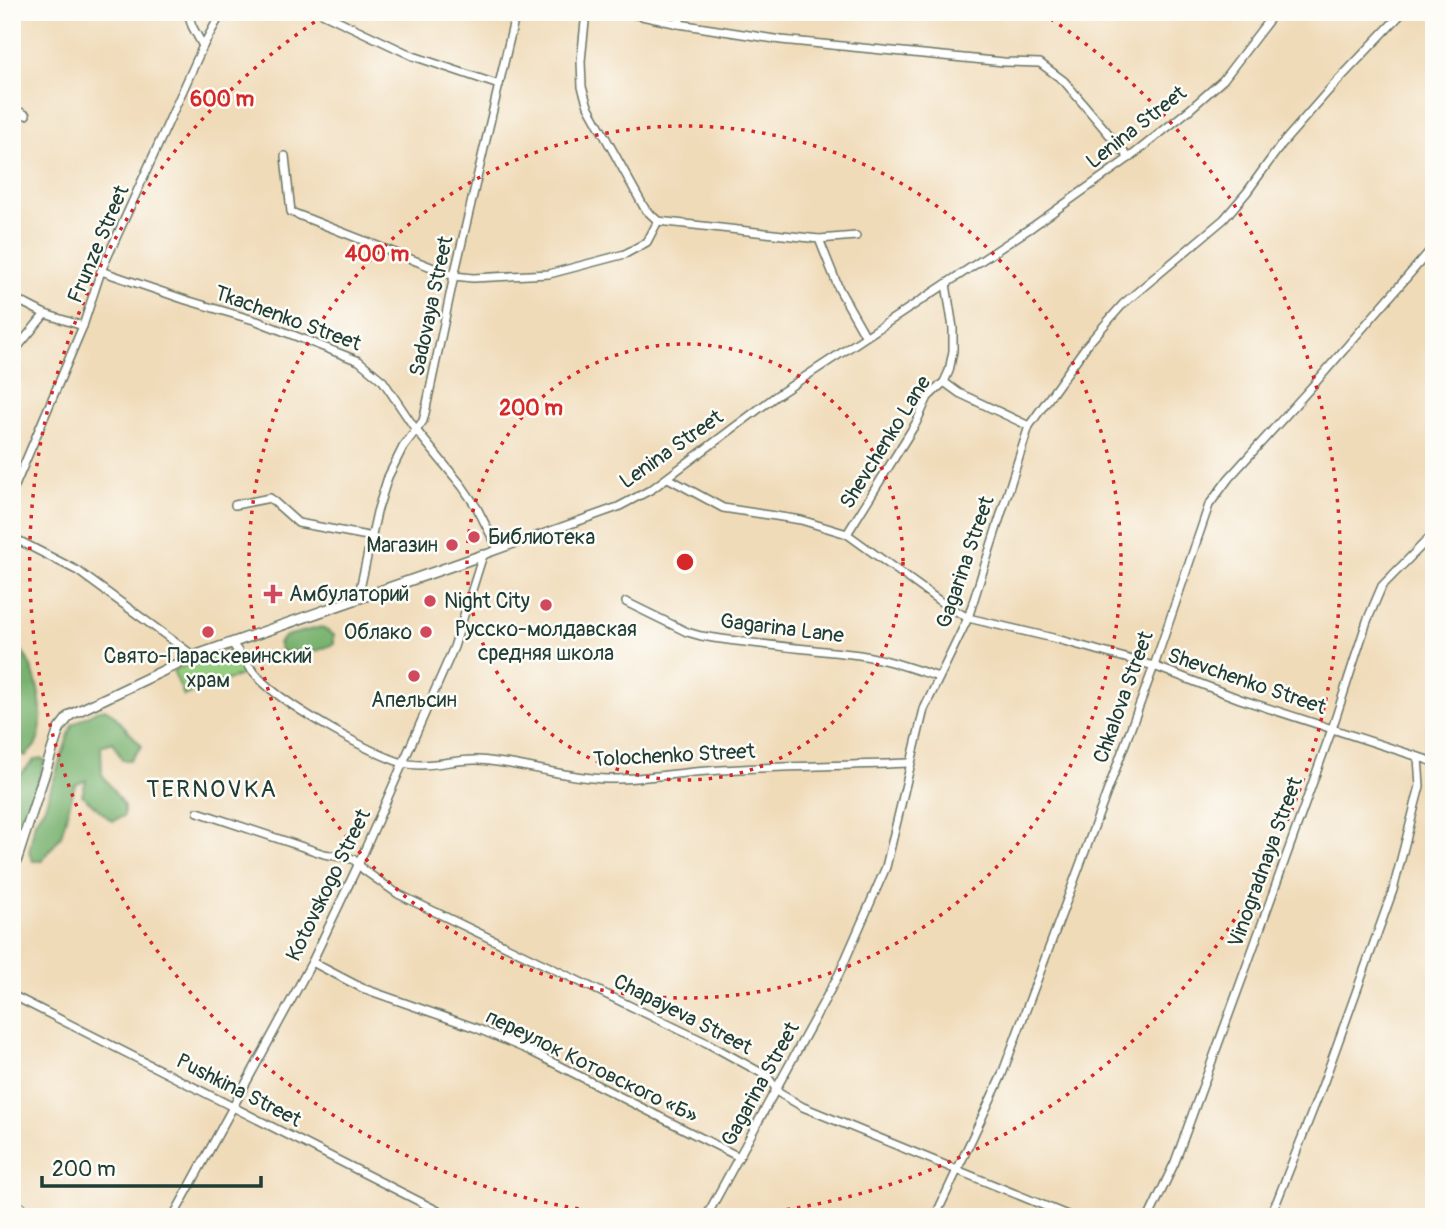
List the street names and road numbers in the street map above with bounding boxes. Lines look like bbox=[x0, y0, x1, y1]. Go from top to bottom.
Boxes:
street label: Lenina Street bbox=[1081, 79, 1192, 175]
street label: Frunze Street bbox=[62, 181, 136, 307]
street label: Sadovaya Street bbox=[403, 233, 460, 379]
street label: Tkachenko Street bbox=[211, 279, 365, 358]
street label: Shevchenko Lane bbox=[834, 370, 937, 514]
street label: Lenina Street bbox=[614, 404, 729, 495]
street label: Gagarina Street bbox=[930, 492, 1001, 632]
street label: Gagarina Lane bbox=[719, 608, 846, 650]
street label: Chkalova Street bbox=[1087, 627, 1160, 767]
street label: Shevchenko Street bbox=[1164, 642, 1330, 721]
street label: Tolochenko Street bbox=[592, 738, 756, 773]
street label: Vinogradnaya Street bbox=[1222, 773, 1309, 951]
street label: Kotovskogo Street bbox=[280, 804, 377, 966]
street label: Chapayeva Street bbox=[609, 968, 757, 1061]
street label: переулок Котовского «Б» bbox=[481, 1003, 703, 1130]
street label: Gagarina Street bbox=[715, 1017, 806, 1151]
street label: Pushkina Street bbox=[172, 1047, 306, 1134]

